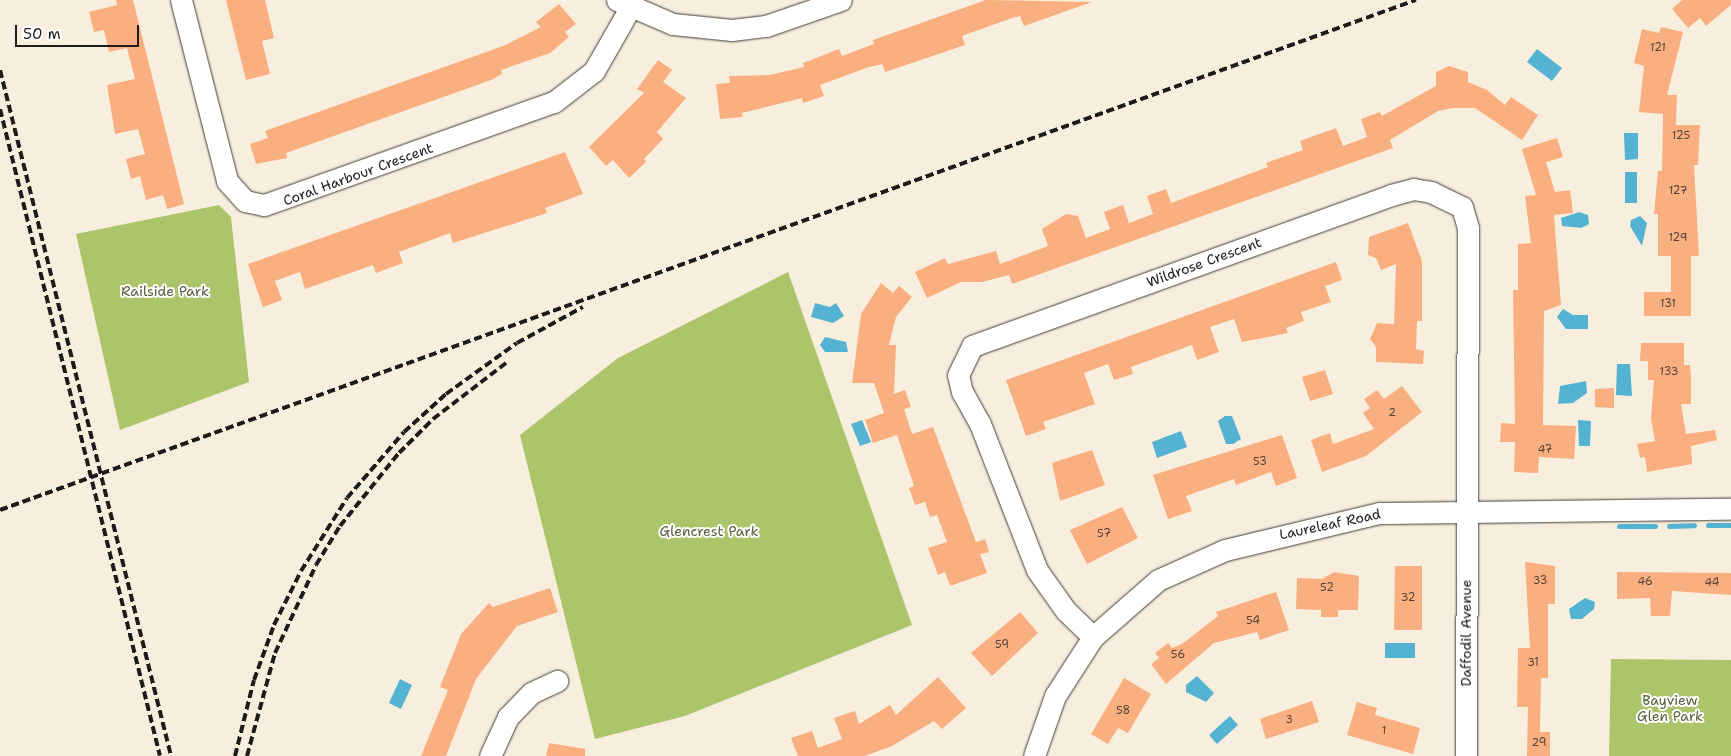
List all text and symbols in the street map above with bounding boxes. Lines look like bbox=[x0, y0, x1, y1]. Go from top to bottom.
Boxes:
scale bar bbox=[18, 15, 141, 47]
text: 50 m bbox=[23, 24, 61, 44]
house number: 121 bbox=[1650, 41, 1666, 55]
house number: 125 bbox=[1672, 129, 1690, 143]
street label: Coral Harbour Crescent bbox=[281, 139, 435, 209]
house number: 127 bbox=[1669, 184, 1687, 198]
house number: 129 bbox=[1669, 231, 1687, 245]
street label: Wildrose Crescent bbox=[1144, 233, 1264, 291]
park label: Railside Park bbox=[121, 283, 209, 299]
house number: 131 bbox=[1660, 297, 1676, 311]
house number: 133 bbox=[1660, 365, 1678, 379]
house number: 2 bbox=[1388, 406, 1396, 420]
house number: 47 bbox=[1538, 443, 1552, 457]
house number: 53 bbox=[1253, 455, 1267, 469]
street label: Laureleaf Road bbox=[1278, 505, 1382, 543]
park label: Glencrest Park bbox=[660, 523, 758, 539]
house number: 57 bbox=[1097, 527, 1111, 541]
house number: 33 bbox=[1533, 574, 1547, 588]
house number: 46 bbox=[1637, 575, 1653, 589]
house number: 44 bbox=[1704, 576, 1720, 590]
street label: Daffodil Avenue bbox=[1458, 579, 1474, 687]
house number: 52 bbox=[1320, 581, 1334, 595]
house number: 32 bbox=[1401, 591, 1415, 605]
house number: 54 bbox=[1246, 614, 1260, 628]
house number: 59 bbox=[995, 638, 1009, 652]
house number: 56 bbox=[1171, 648, 1185, 662]
house number: 31 bbox=[1527, 656, 1539, 670]
park label: Bayview Glen Park bbox=[1637, 692, 1703, 724]
house number: 58 bbox=[1116, 704, 1130, 718]
house number: 3 bbox=[1285, 713, 1293, 727]
house number: 1 bbox=[1382, 724, 1386, 738]
house number: 29 bbox=[1532, 736, 1546, 750]

